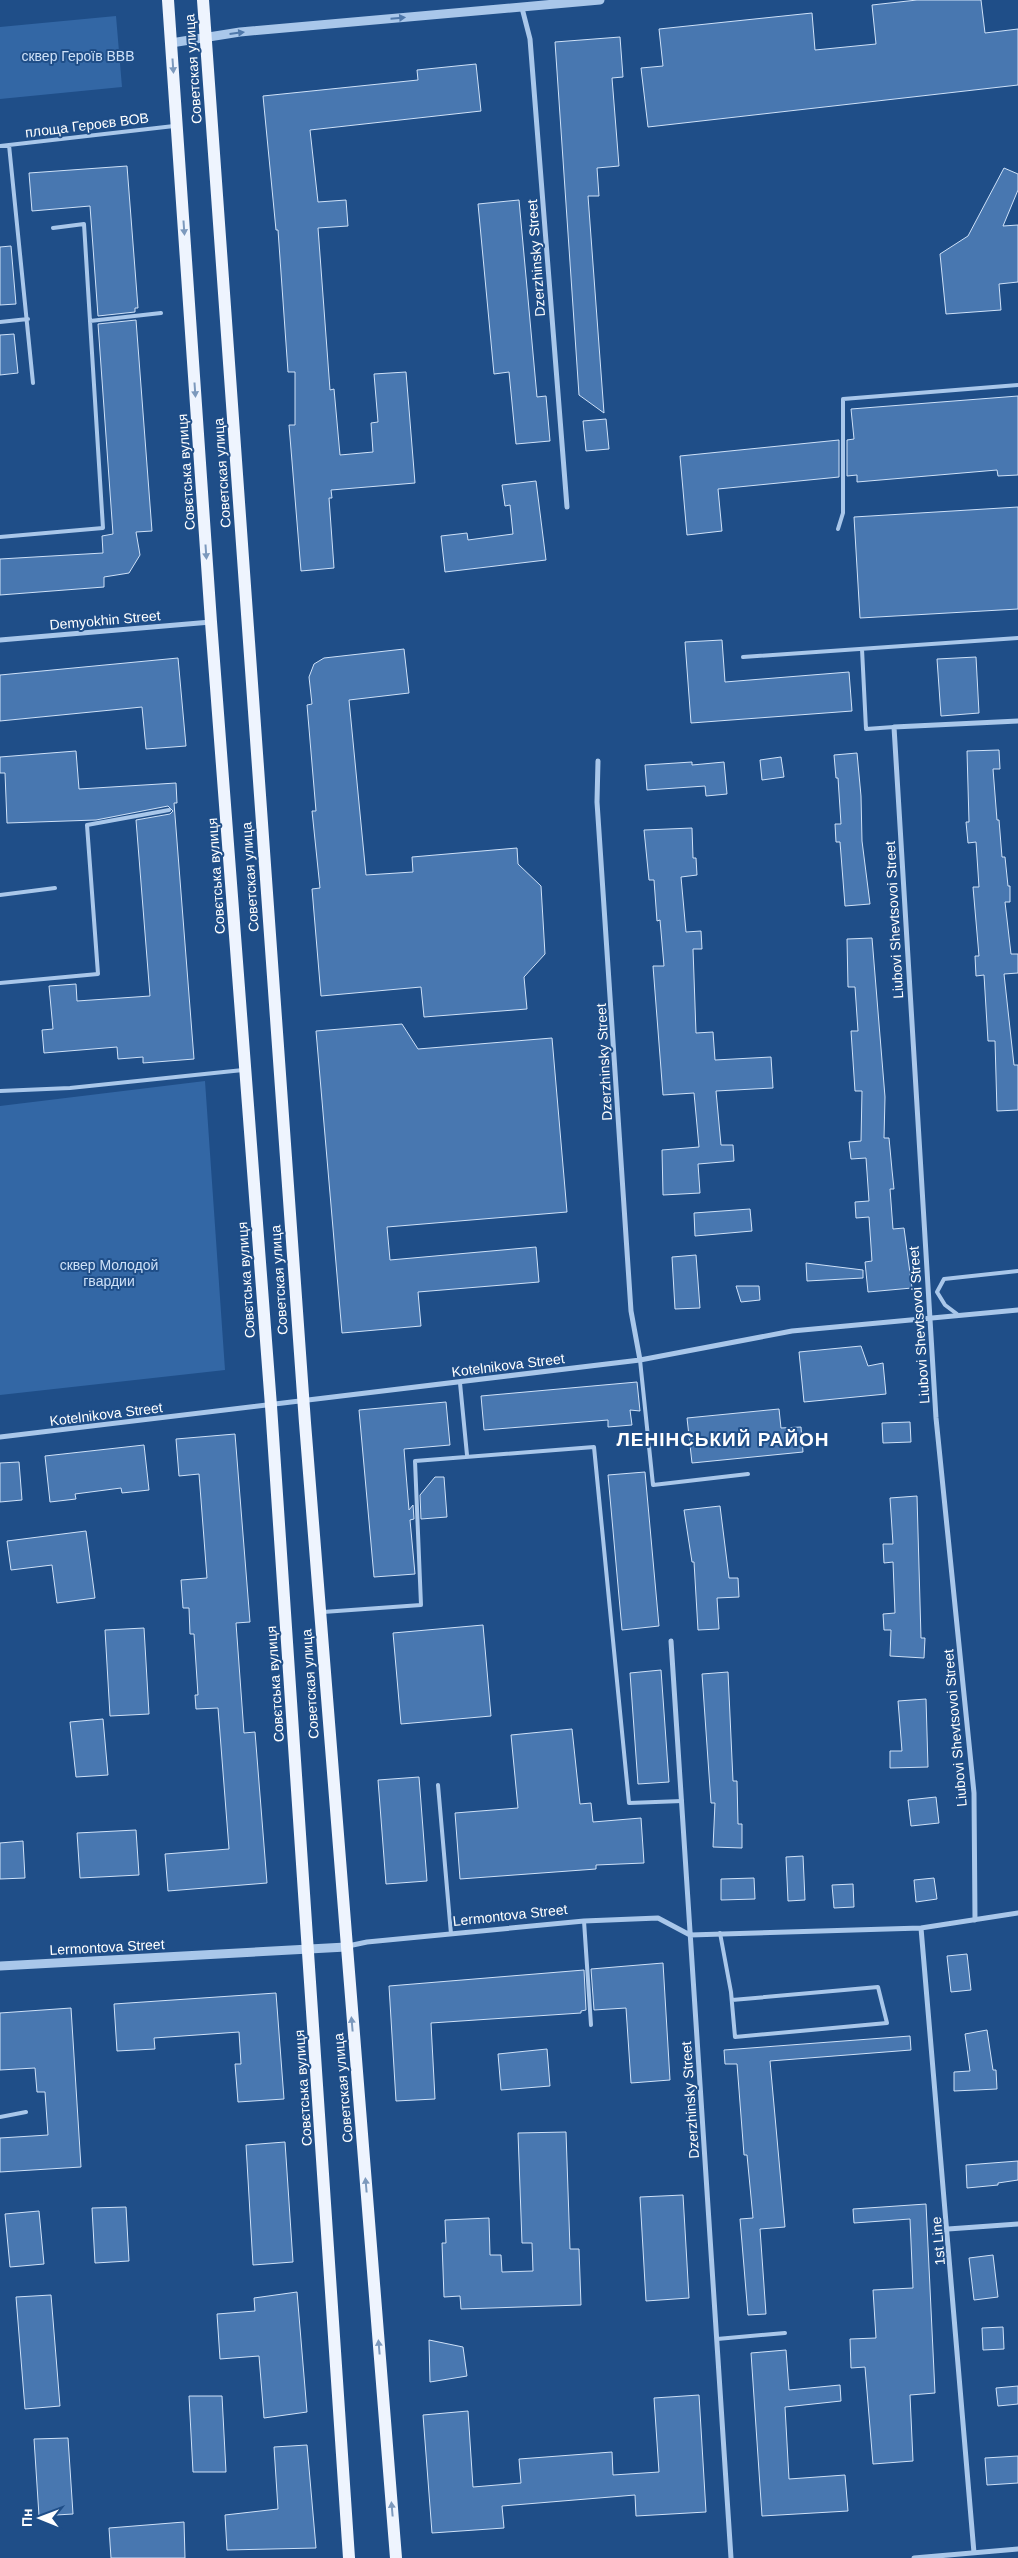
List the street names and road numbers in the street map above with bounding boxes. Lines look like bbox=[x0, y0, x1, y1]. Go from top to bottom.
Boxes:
street label: Советская улица bbox=[181, 13, 205, 124]
street label: площа Героєв ВОВ bbox=[24, 109, 150, 141]
street label: Dzerzhinsky Street bbox=[524, 199, 548, 317]
street label: Совєтська вулиця bbox=[174, 413, 198, 531]
street label: Советская улица bbox=[210, 417, 234, 528]
street label: Demyokhin Street bbox=[49, 607, 161, 633]
street label: Совєтська вулиця bbox=[204, 817, 228, 935]
street label: Советская улица bbox=[238, 821, 262, 932]
street label: Liubovi Shevtsovoi Street bbox=[882, 841, 906, 999]
street label: Dzerzhinsky Street bbox=[593, 1003, 615, 1121]
street label: Совєтська вулиця bbox=[234, 1221, 258, 1339]
street label: Советская улица bbox=[267, 1224, 291, 1335]
street label: Liubovi Shevtsovoi Street bbox=[906, 1246, 932, 1404]
street label: Kotelnikova Street bbox=[451, 1350, 565, 1380]
street label: Kotelnikova Street bbox=[49, 1399, 163, 1429]
street label: Совєтська вулиця bbox=[263, 1625, 287, 1743]
street label: Советская улица bbox=[298, 1628, 322, 1739]
street label: Liubovi Shevtsovoi Street bbox=[940, 1649, 970, 1807]
street label: Lermontova Street bbox=[452, 1901, 568, 1929]
street label: Lermontova Street bbox=[49, 1936, 165, 1958]
street label: Совєтська вулиця bbox=[291, 2029, 315, 2147]
street label: Советская улица bbox=[330, 2032, 356, 2143]
street label: Dzerzhinsky Street bbox=[678, 2041, 702, 2159]
street label: 1st Line bbox=[928, 2216, 948, 2266]

